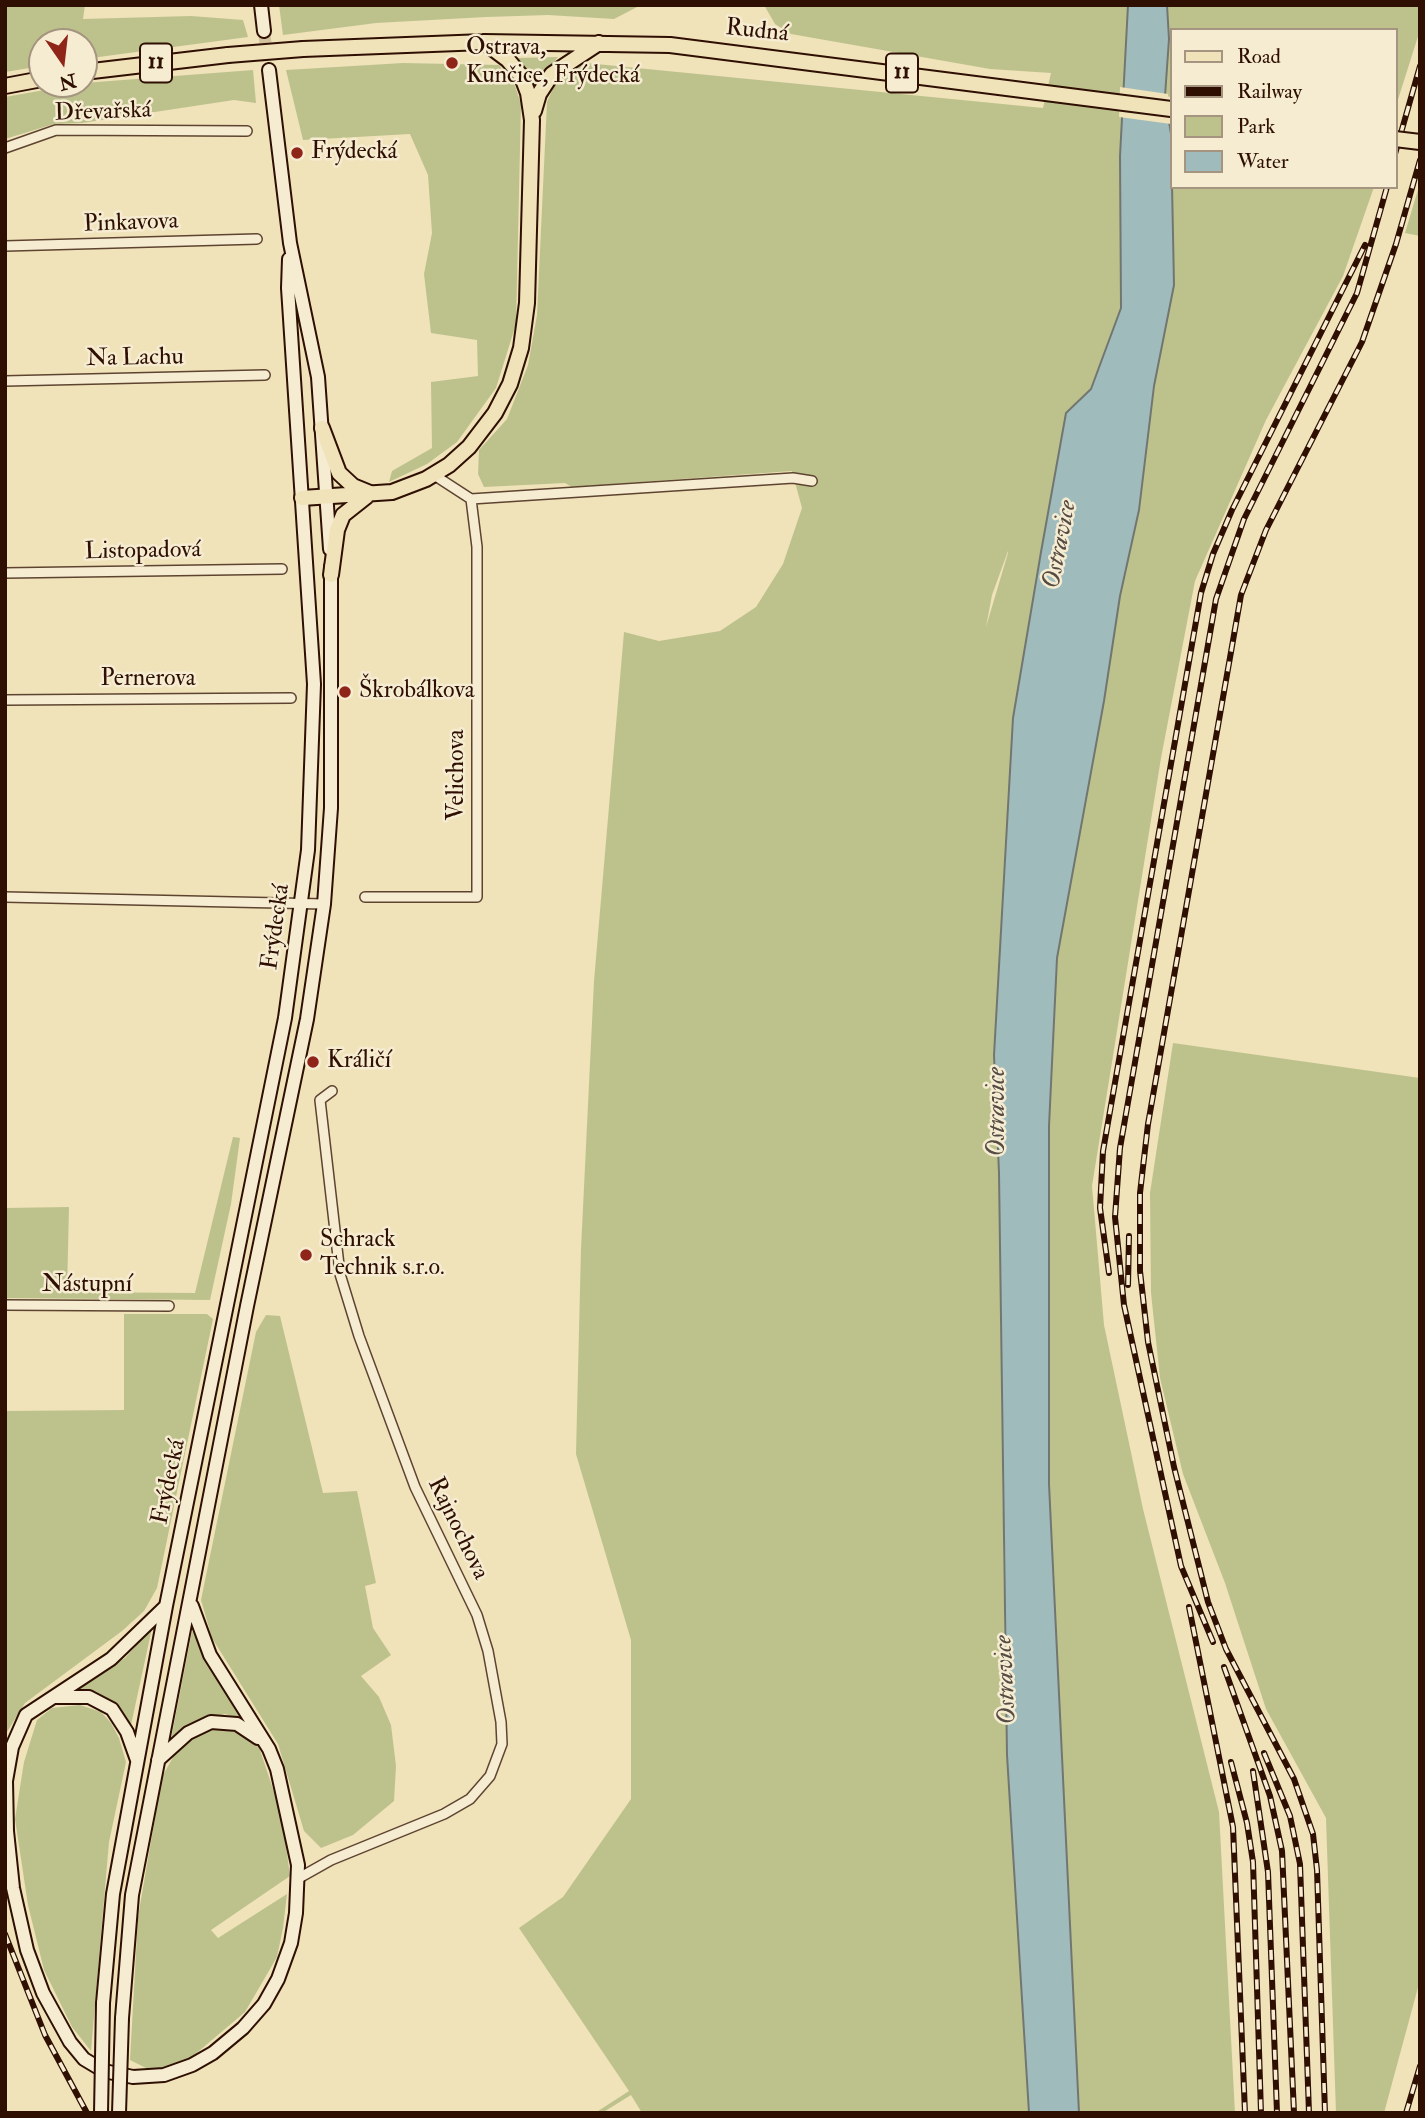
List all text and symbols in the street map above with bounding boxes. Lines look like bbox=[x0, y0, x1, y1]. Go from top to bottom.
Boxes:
street label: Rudná bbox=[724, 14, 790, 50]
north arrow bbox=[28, 28, 98, 98]
legend bbox=[1170, 28, 1397, 189]
place label: Ostrava, Kunčice, Frýdecká bbox=[466, 35, 640, 91]
text: Road bbox=[1237, 43, 1281, 70]
road number: 11 bbox=[140, 44, 172, 82]
road number: 11 bbox=[886, 54, 918, 92]
marker: Ostrava, Kunčice, Frýdecká bbox=[444, 55, 460, 71]
text: N bbox=[56, 68, 79, 95]
text: Railway bbox=[1237, 78, 1302, 105]
street label: Dřevařská bbox=[54, 97, 152, 129]
text: Park bbox=[1237, 113, 1275, 140]
place label: Frýdecká bbox=[311, 139, 397, 167]
marker: Frýdecká bbox=[289, 145, 305, 161]
text: Water bbox=[1237, 148, 1289, 175]
street label: Pinkavova bbox=[83, 208, 179, 240]
street label: Na Lachu bbox=[86, 344, 184, 374]
water label: Ostravice bbox=[1037, 498, 1085, 592]
street label: Listopadová bbox=[84, 537, 202, 567]
street label: Pernerova bbox=[100, 666, 196, 694]
place label: Škrobálkova bbox=[359, 678, 475, 706]
marker: Škrobálkova bbox=[337, 684, 353, 700]
street label: Velichova bbox=[444, 729, 472, 821]
street label: Frýdecká bbox=[257, 882, 297, 972]
place label: Králičí bbox=[327, 1048, 391, 1076]
marker: Králičí bbox=[305, 1054, 321, 1070]
water label: Ostravice bbox=[982, 1067, 1014, 1157]
place label: Schrack Technik s.r.o. bbox=[320, 1227, 445, 1283]
marker: Schrack Technik s.r.o. bbox=[298, 1247, 314, 1263]
street label: Nástupní bbox=[42, 1272, 132, 1300]
street label: Frýdecká bbox=[147, 1437, 193, 1527]
street label: Rajnochova bbox=[420, 1473, 494, 1585]
water label: Ostravice bbox=[989, 1634, 1025, 1726]

